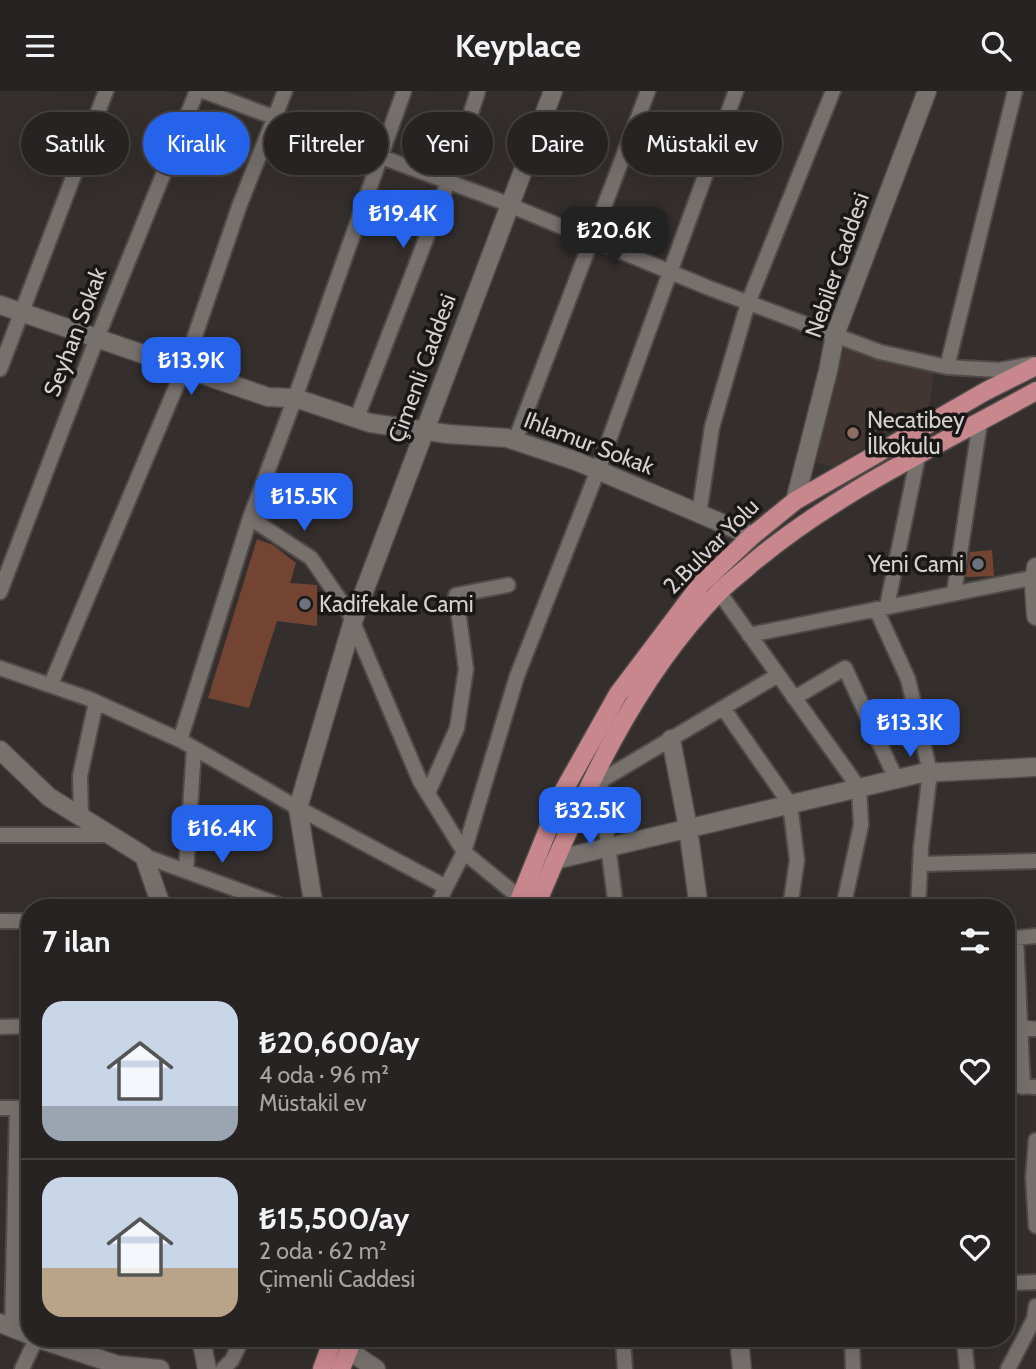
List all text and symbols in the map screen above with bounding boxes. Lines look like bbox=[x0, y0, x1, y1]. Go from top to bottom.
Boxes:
text: Keyplace bbox=[455, 26, 581, 65]
icon: menu bbox=[21, 27, 59, 65]
icon: search bbox=[977, 27, 1015, 65]
chip: Satılık bbox=[21, 112, 129, 175]
chip: Kiralık bbox=[143, 112, 250, 175]
chip: Filtreler bbox=[264, 112, 388, 175]
chip: Yeni bbox=[402, 112, 493, 175]
chip: Daire bbox=[507, 112, 608, 175]
chip: Müstakil ev bbox=[622, 112, 782, 175]
street label: Nebiler Caddesi bbox=[799, 189, 875, 341]
pin: ₺19.4K bbox=[346, 191, 460, 250]
text: ₺19.4K bbox=[369, 199, 437, 227]
pin: ₺20.6K bbox=[557, 207, 671, 267]
text: ₺20.6K bbox=[577, 216, 651, 244]
street label: Seyhan Sokak bbox=[38, 263, 113, 400]
street label: Çimenli Caddesi bbox=[382, 290, 462, 446]
pin: ₺13.9K bbox=[134, 337, 248, 397]
text: ₺13.9K bbox=[158, 346, 224, 374]
street label: Ihlamur Sokak bbox=[520, 405, 659, 481]
place label: Necatibey İlkokulu bbox=[867, 406, 965, 460]
marker: Necatibey İlkokulu bbox=[845, 425, 861, 441]
pin: ₺15.5K bbox=[247, 473, 361, 533]
text: ₺15.5K bbox=[271, 482, 337, 510]
street label: 2.Bulvar Yolu bbox=[657, 492, 765, 600]
place label: Yeni Cami bbox=[867, 550, 964, 578]
marker: Yeni Cami bbox=[970, 556, 986, 572]
place label: Kadifekale Cami bbox=[319, 590, 474, 618]
marker: Kadifekale Cami bbox=[297, 596, 313, 612]
pin: ₺13.3K bbox=[853, 699, 967, 759]
text: ₺13.3K bbox=[877, 708, 943, 736]
pin: ₺32.5K bbox=[533, 787, 647, 847]
text: ₺32.5K bbox=[555, 796, 625, 824]
pin: ₺16.4K bbox=[165, 805, 279, 865]
text: ₺16.4K bbox=[188, 814, 256, 842]
icon: filters bbox=[956, 922, 994, 960]
text: 7 ilan bbox=[42, 923, 111, 960]
text: ₺20,600/ay bbox=[259, 1024, 420, 1061]
icon: home bbox=[98, 1029, 182, 1113]
icon: heart bbox=[956, 1052, 994, 1090]
text: 4 oda · 96 m² bbox=[259, 1061, 389, 1089]
text: Müstakil ev bbox=[259, 1089, 367, 1117]
text: ₺15,500/ay bbox=[259, 1200, 409, 1237]
icon: home bbox=[98, 1205, 182, 1289]
icon: heart bbox=[956, 1228, 994, 1266]
text: 2 oda · 62 m² bbox=[259, 1237, 387, 1265]
text: Çimenli Caddesi bbox=[259, 1265, 415, 1293]

